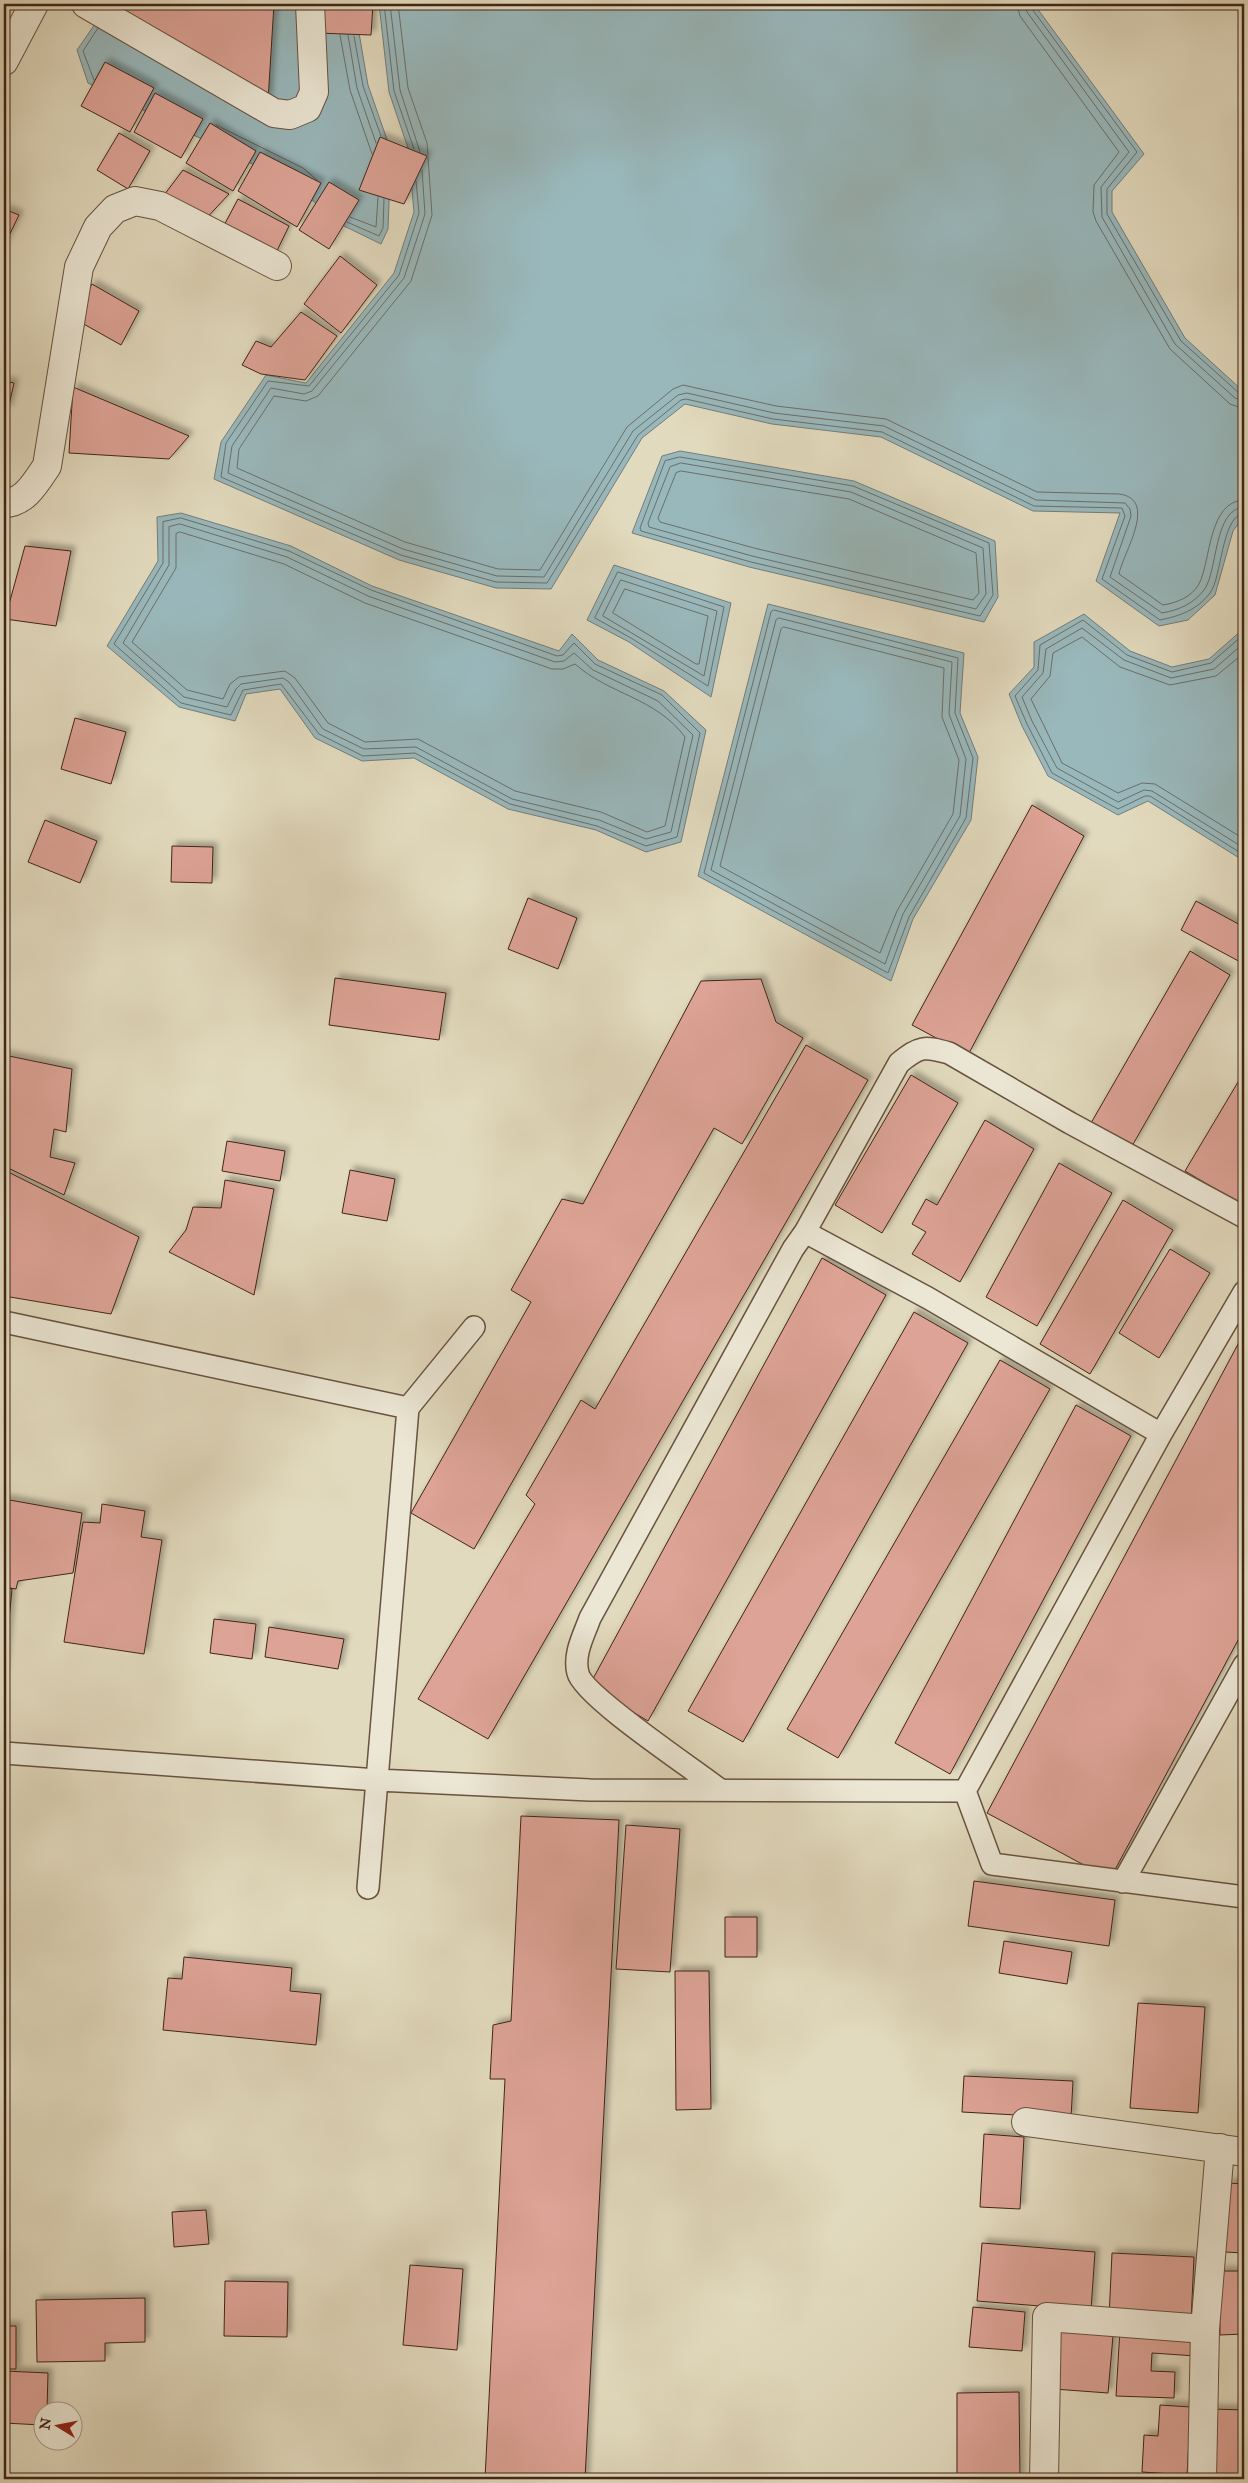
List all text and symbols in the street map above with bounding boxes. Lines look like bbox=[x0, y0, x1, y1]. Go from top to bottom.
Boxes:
north arrow bbox=[32, 2400, 82, 2450]
text: N bbox=[36, 2416, 55, 2431]

